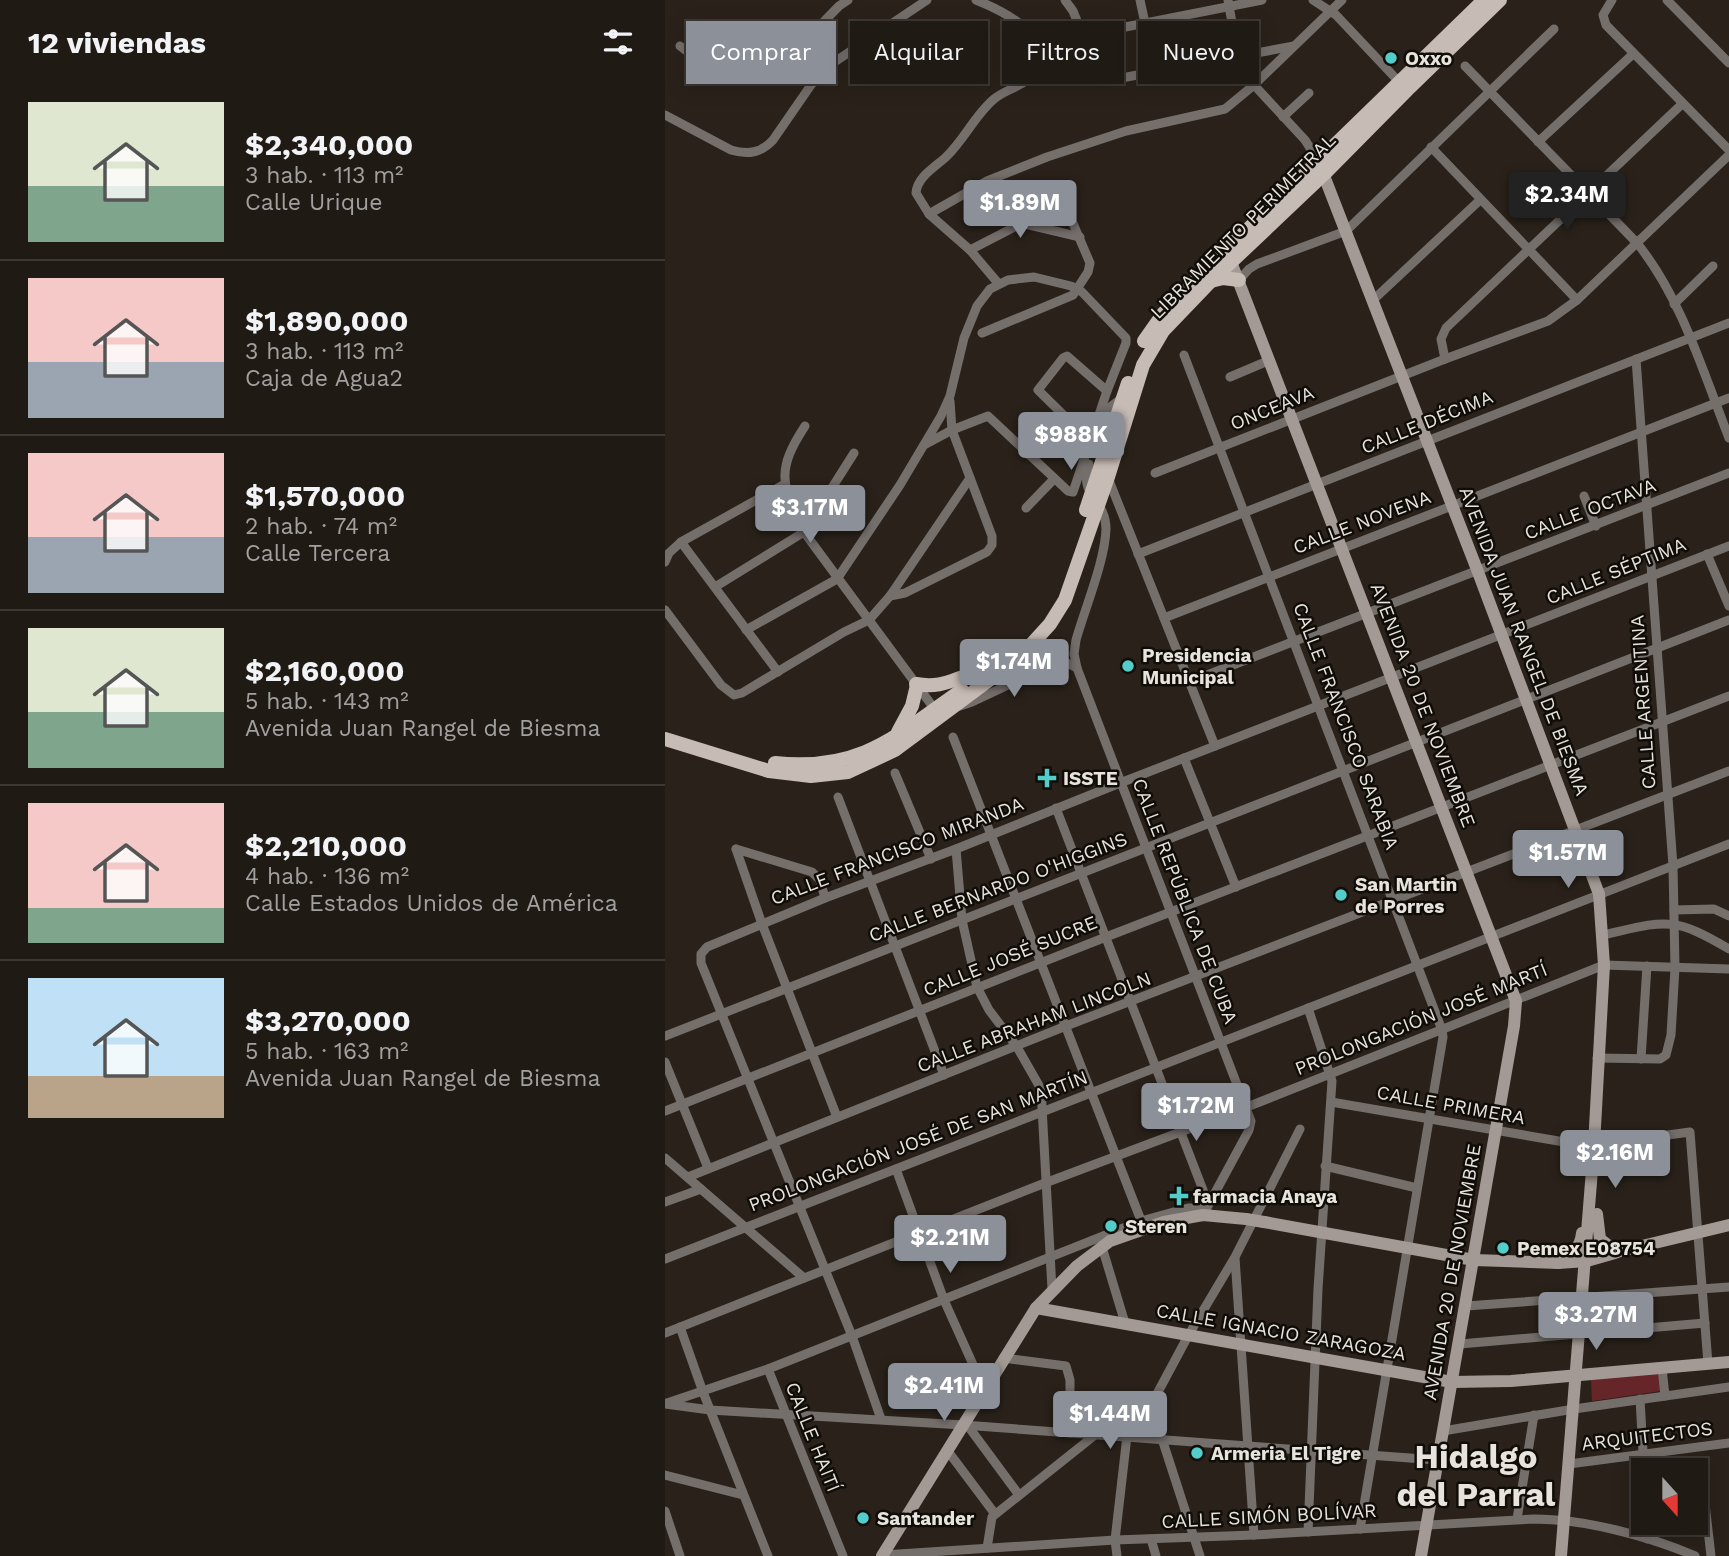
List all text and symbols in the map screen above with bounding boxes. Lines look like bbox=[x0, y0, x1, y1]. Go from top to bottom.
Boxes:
chip: Comprar bbox=[686, 21, 836, 84]
chip: Alquilar bbox=[850, 21, 988, 84]
chip: Filtros bbox=[1002, 21, 1124, 84]
chip: Nuevo bbox=[1138, 21, 1259, 84]
icon: filters bbox=[599, 23, 637, 61]
text: 12 viviendas bbox=[28, 25, 206, 60]
place label: Oxxo bbox=[1405, 47, 1452, 70]
marker: Oxxo bbox=[1383, 50, 1399, 66]
text: $2,340,000 bbox=[245, 127, 413, 162]
street label: LIBRAMIENTO PERIMETRAL bbox=[1146, 129, 1340, 323]
icon: home bbox=[84, 130, 168, 214]
text: 3 hab. · 113 m² bbox=[245, 162, 404, 189]
pin: $2.34M bbox=[1510, 173, 1624, 232]
pin: $1.89M bbox=[963, 180, 1077, 240]
text: $2.34M bbox=[1525, 181, 1609, 208]
text: Calle Urique bbox=[245, 189, 383, 216]
text: $1.89M bbox=[980, 189, 1060, 216]
text: $1,890,000 bbox=[245, 303, 409, 338]
icon: home bbox=[84, 306, 168, 390]
text: 3 hab. · 113 m² bbox=[245, 338, 404, 365]
text: Caja de Agua2 bbox=[245, 365, 403, 392]
street label: ONCEAVA bbox=[1227, 381, 1318, 435]
street label: CALLE DÉCIMA bbox=[1358, 385, 1497, 459]
pin: $988K bbox=[1022, 412, 1120, 472]
text: $988K bbox=[1034, 421, 1108, 448]
street label: CALLE OCTAVA bbox=[1521, 473, 1659, 545]
text: $1,570,000 bbox=[245, 478, 405, 513]
icon: home bbox=[84, 481, 168, 565]
street label: AVENIDA JUAN RANGEL DE BIESMA bbox=[1454, 483, 1594, 799]
street label: CALLE NOVENA bbox=[1290, 485, 1435, 559]
pin: $3.17M bbox=[753, 486, 867, 545]
text: $3.17M bbox=[771, 494, 849, 521]
text: 2 hab. · 74 m² bbox=[245, 513, 397, 540]
street label: CALLE SÉPTIMA bbox=[1543, 532, 1690, 610]
text: Calle Tercera bbox=[245, 540, 390, 567]
street label: AVENIDA 20 DE NOVIEMBRE bbox=[1366, 580, 1480, 830]
street label: CALLE FRANCISCO SARABIA bbox=[1288, 599, 1404, 853]
street label: CALLE ARGENTINA bbox=[1625, 614, 1661, 790]
pin: $1.74M bbox=[957, 640, 1071, 699]
place label: Presidencia Municipal bbox=[1142, 644, 1251, 689]
text: $1.74M bbox=[976, 648, 1052, 675]
text: $2,160,000 bbox=[245, 653, 405, 688]
icon: home bbox=[84, 656, 168, 740]
marker: Presidencia Municipal bbox=[1120, 658, 1136, 674]
text: 5 hab. · 143 m² bbox=[245, 688, 409, 715]
text: Avenida Juan Rangel de Biesma bbox=[245, 715, 600, 742]
place label: ISSTE bbox=[1063, 767, 1118, 790]
marker: ISSTE bbox=[1037, 768, 1057, 788]
street label: CALLE REPÚBLICA DE CUBA bbox=[1128, 775, 1243, 1027]
street label: CALLE FRANCISCO MIRANDA bbox=[767, 792, 1027, 910]
street label: CALLE BERNARDO O'HIGGINS bbox=[865, 827, 1131, 947]
text: $2,210,000 bbox=[245, 828, 407, 863]
pin: $1.57M bbox=[1511, 830, 1625, 890]
icon: home bbox=[84, 831, 168, 915]
text: $1.57M bbox=[1529, 839, 1607, 866]
text: 4 hab. · 136 m² bbox=[245, 863, 409, 890]
place label: San Martin de Porres bbox=[1355, 873, 1457, 918]
marker: San Martin de Porres bbox=[1333, 887, 1349, 903]
text: Calle Estados Unidos de América bbox=[245, 890, 618, 917]
street label: CALLE JOSÉ SUCRE bbox=[920, 911, 1100, 1001]
street label: PROLONGACIÓN JOSÉ MARTÍ bbox=[1292, 958, 1551, 1080]
street label: CALLE ABRAHAM LINCOLN bbox=[914, 967, 1154, 1077]
text: $3,270,000 bbox=[245, 1003, 411, 1038]
icon: home bbox=[84, 1006, 168, 1090]
text: 5 hab. · 163 m² bbox=[245, 1038, 409, 1065]
text: Avenida Juan Rangel de Biesma bbox=[245, 1065, 600, 1092]
street label: PROLONGACIÓN JOSÉ DE SAN MARTÍN bbox=[745, 1066, 1091, 1216]
street label: CALLE PRIMERA bbox=[1375, 1081, 1527, 1129]
pin: $1.72M bbox=[1139, 1084, 1253, 1143]
text: $1.72M bbox=[1157, 1092, 1235, 1119]
pin: $2.16M bbox=[1558, 1130, 1672, 1190]
text: $2.16M bbox=[1576, 1139, 1654, 1166]
street label: AVENIDA 20 DE NOVIEMBRE bbox=[1418, 1142, 1486, 1402]
place label: farmacia Anaya bbox=[1193, 1185, 1337, 1208]
marker: farmacia Anaya bbox=[1171, 1188, 1187, 1204]
place label: Steren bbox=[1125, 1215, 1187, 1238]
pin: $2.21M bbox=[893, 1216, 1007, 1275]
marker: Steren bbox=[1103, 1218, 1119, 1234]
text: $2.21M bbox=[910, 1224, 990, 1251]
place label: Pemex E08754 bbox=[1517, 1237, 1655, 1260]
marker: Pemex E08754 bbox=[1495, 1240, 1511, 1256]
pin: $3.27M bbox=[1539, 1292, 1653, 1352]
street label: CALLE IGNACIO ZARAGOZA bbox=[1154, 1299, 1408, 1365]
text: $3.27M bbox=[1554, 1301, 1638, 1328]
pin: $2.41M bbox=[887, 1364, 1001, 1423]
text: $2.41M bbox=[904, 1372, 984, 1399]
street label: CALLE HAITÍ bbox=[781, 1379, 846, 1495]
pin: $1.44M bbox=[1053, 1392, 1167, 1451]
text: $1.44M bbox=[1069, 1400, 1151, 1427]
street label: ARQUITECTOS bbox=[1580, 1417, 1714, 1455]
district label: Hidalgo del Parral bbox=[1397, 1437, 1556, 1514]
place label: Armeria El Tigre bbox=[1211, 1442, 1361, 1465]
marker: Armeria El Tigre bbox=[1189, 1445, 1205, 1461]
north arrow bbox=[1631, 1458, 1708, 1535]
map controls bbox=[1631, 1458, 1708, 1535]
street label: CALLE SIMÓN BOLÍVAR bbox=[1161, 1499, 1377, 1533]
place label: Santander bbox=[877, 1507, 975, 1530]
marker: Santander bbox=[855, 1510, 871, 1526]

